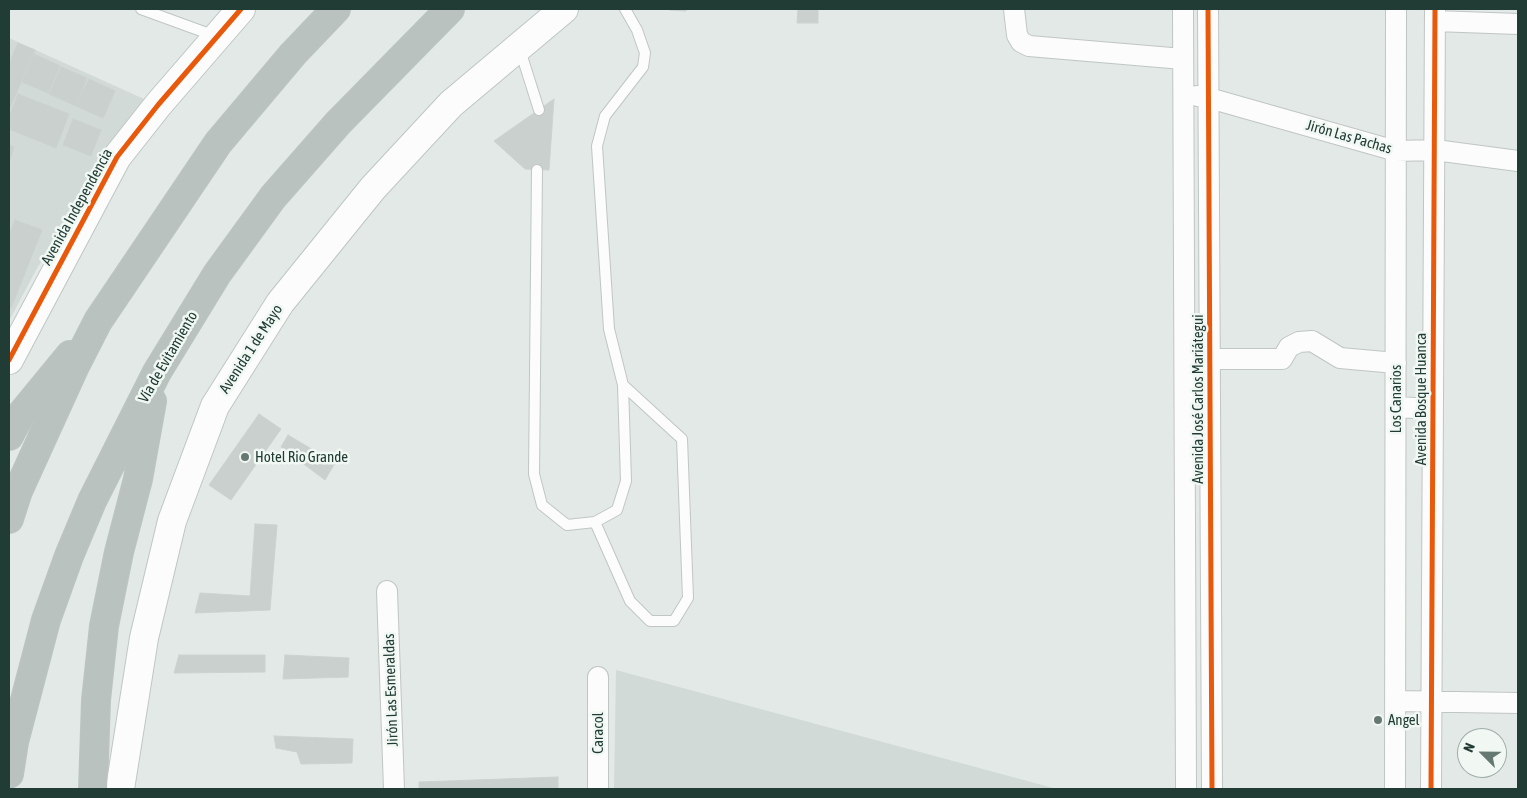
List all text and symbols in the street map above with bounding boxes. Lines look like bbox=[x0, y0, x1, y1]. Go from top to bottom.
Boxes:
street label: Jirón Las Pachas bbox=[1304, 116, 1394, 158]
street label: Avenida Independencia bbox=[38, 146, 116, 268]
street label: Avenida 1 de Mayo bbox=[216, 301, 286, 397]
street label: Vía de Evitamiento bbox=[135, 308, 201, 406]
street label: Avenida José Carlos Mariátegui bbox=[1189, 314, 1207, 484]
street label: Avenida Bosque Huanca bbox=[1412, 333, 1430, 465]
street label: Los Canarios bbox=[1387, 365, 1405, 433]
place label: Hotel Rio Grande bbox=[255, 448, 348, 466]
marker: Hotel Rio Grande bbox=[239, 451, 251, 463]
street label: Jirón Las Esmeraldas bbox=[380, 633, 402, 747]
place label: Angel bbox=[1388, 711, 1420, 729]
street label: Caracol bbox=[589, 712, 607, 754]
marker: Angel bbox=[1372, 714, 1384, 726]
north arrow bbox=[1457, 728, 1507, 778]
text: N bbox=[1460, 741, 1478, 754]

